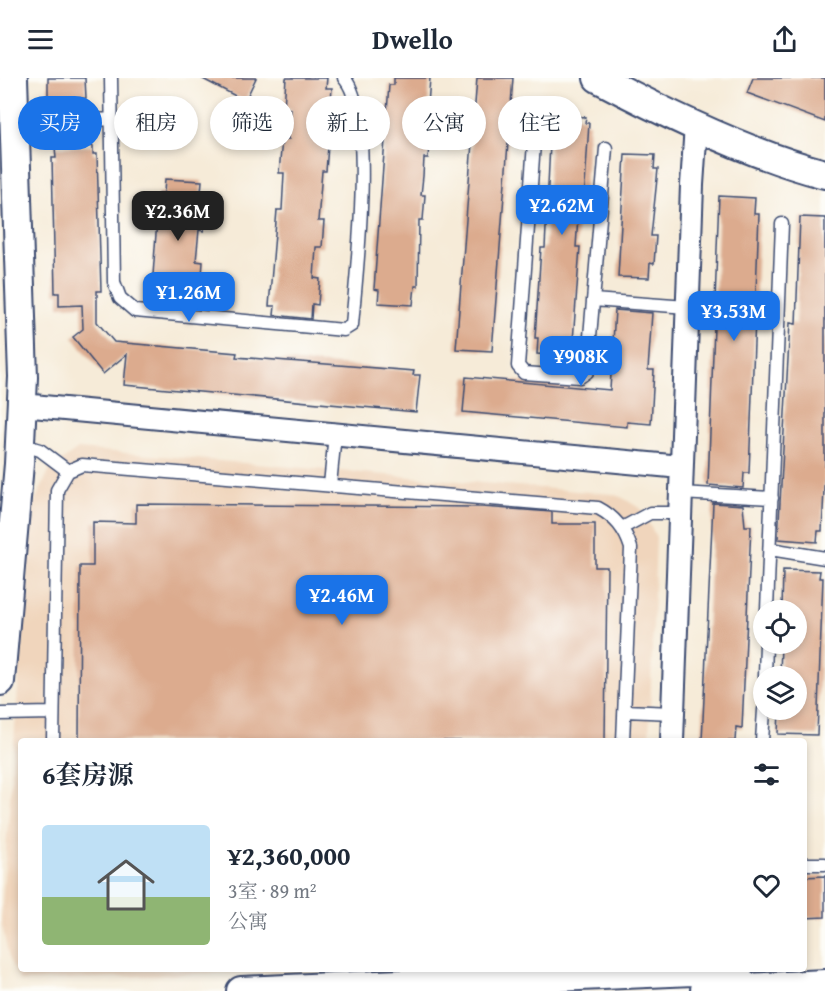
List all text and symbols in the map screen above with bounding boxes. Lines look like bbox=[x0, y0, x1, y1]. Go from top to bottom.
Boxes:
text: Dwello bbox=[372, 19, 453, 59]
icon: menu bbox=[24, 23, 57, 56]
icon: share bbox=[768, 23, 801, 56]
chip: 买房 bbox=[18, 96, 102, 150]
chip: 租房 bbox=[114, 96, 198, 150]
chip: 筛选 bbox=[210, 96, 294, 150]
chip: 新上 bbox=[306, 96, 390, 150]
chip: 公寓 bbox=[402, 96, 486, 150]
chip: 住宅 bbox=[498, 96, 582, 150]
pin: ¥2.62M bbox=[513, 185, 611, 236]
text: ¥2.62M bbox=[530, 190, 594, 219]
pin: ¥2.36M bbox=[129, 191, 227, 242]
text: ¥2.36M bbox=[146, 196, 210, 225]
pin: ¥1.26M bbox=[140, 272, 238, 323]
text: ¥1.26M bbox=[157, 277, 221, 306]
pin: ¥3.53M bbox=[685, 291, 783, 342]
text: ¥3.53M bbox=[702, 296, 766, 325]
pin: ¥908K bbox=[539, 336, 623, 387]
text: ¥908K bbox=[554, 341, 608, 370]
pin: ¥2.46M bbox=[293, 575, 391, 626]
text: ¥2.46M bbox=[310, 580, 374, 609]
map controls bbox=[753, 600, 807, 720]
button: locate bbox=[753, 600, 807, 654]
button: layers bbox=[753, 666, 807, 720]
text: 6套房源 bbox=[42, 755, 133, 794]
icon: filters bbox=[750, 758, 783, 791]
text: ¥2,360,000 bbox=[228, 836, 350, 875]
icon: home bbox=[90, 849, 162, 921]
icon: heart bbox=[750, 869, 783, 902]
text: 3室 · 89 m² bbox=[228, 876, 317, 905]
text: 公寓 bbox=[228, 906, 268, 935]

